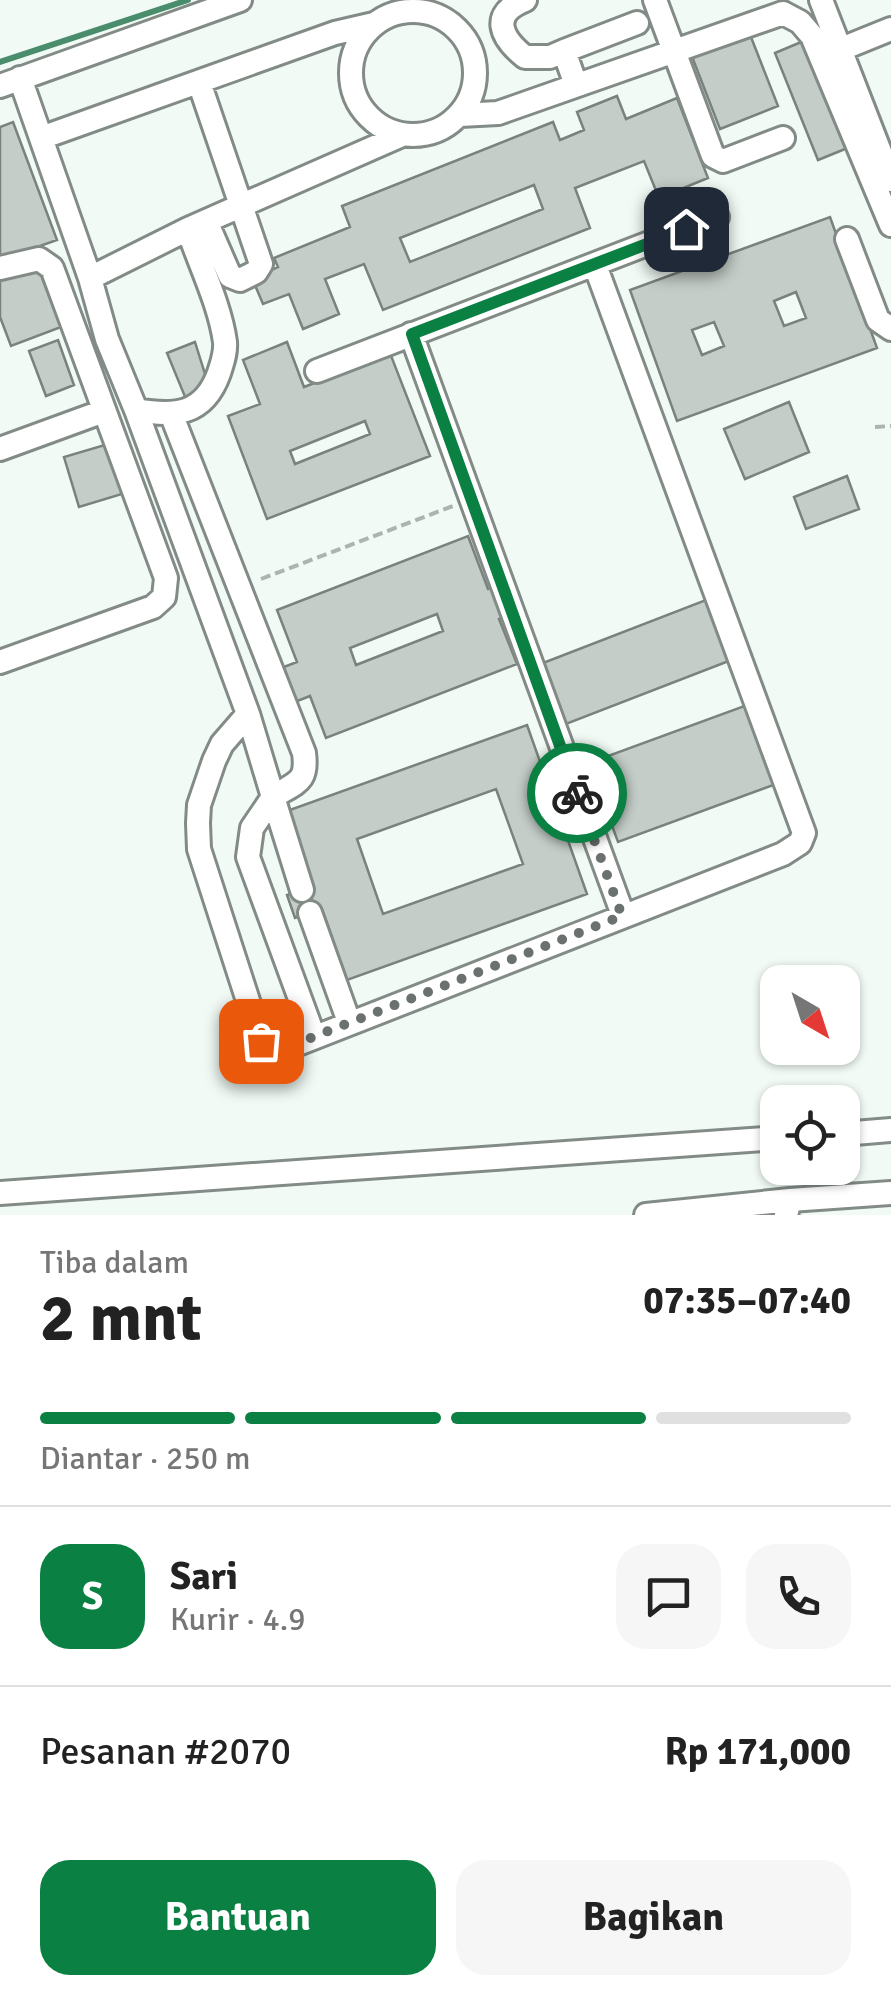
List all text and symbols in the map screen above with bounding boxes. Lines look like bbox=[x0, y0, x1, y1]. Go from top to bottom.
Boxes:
pin bbox=[644, 187, 729, 272]
icon: home bbox=[659, 202, 714, 257]
courier bbox=[527, 743, 627, 843]
icon: bike bbox=[550, 766, 605, 821]
north arrow bbox=[760, 965, 860, 1065]
map controls bbox=[760, 965, 860, 1185]
pin bbox=[219, 999, 304, 1084]
icon: bag bbox=[234, 1014, 289, 1069]
button: locate bbox=[760, 1085, 860, 1185]
text: Tiba dalam bbox=[40, 1243, 189, 1282]
text: 07:35–07:40 bbox=[643, 1277, 851, 1324]
text: 2 mnt bbox=[40, 1279, 202, 1359]
text: Diantar · 250 m bbox=[40, 1439, 251, 1478]
button: chat bbox=[616, 1544, 721, 1649]
button: phone bbox=[746, 1544, 851, 1649]
text: Sari bbox=[170, 1553, 238, 1600]
text: S bbox=[82, 1573, 103, 1620]
text: Kurir · 4.9 bbox=[170, 1600, 306, 1639]
text: Pesanan #2070 bbox=[40, 1728, 291, 1775]
text: Rp 171,000 bbox=[664, 1728, 851, 1775]
button: Bantuan bbox=[40, 1860, 436, 1975]
button: Bagikan bbox=[456, 1860, 851, 1975]

